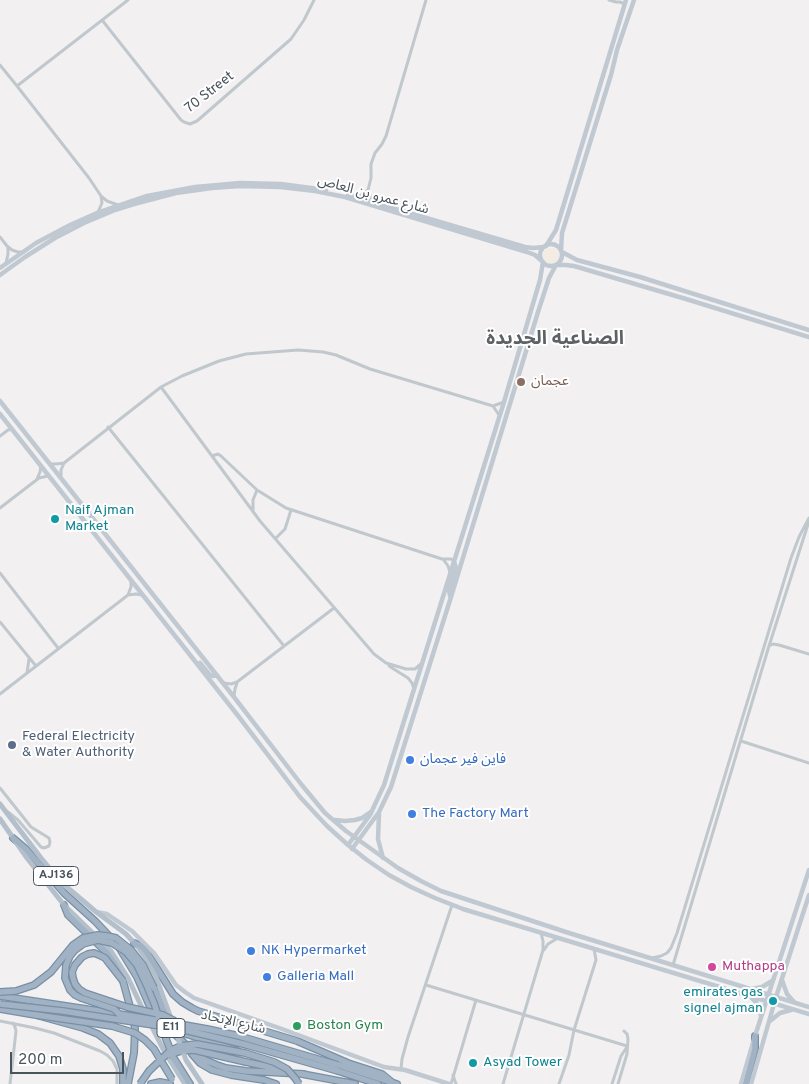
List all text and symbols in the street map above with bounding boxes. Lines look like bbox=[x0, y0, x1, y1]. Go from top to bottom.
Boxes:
street label: 70 Street bbox=[182, 69, 238, 117]
street label: شارع عمرو بن العاص bbox=[315, 173, 431, 219]
district label: الصناعية الجديدة bbox=[486, 329, 624, 351]
place label: عجمان bbox=[531, 374, 569, 390]
marker: عجمان bbox=[515, 376, 527, 388]
place label: Naif Ajman Market bbox=[65, 503, 134, 536]
marker: Naif Ajman Market bbox=[49, 513, 61, 525]
place label: Federal Electricity & Water Authority bbox=[22, 729, 135, 762]
marker: Federal Electricity & Water Authority bbox=[6, 739, 18, 751]
place label: فاين فير عجمان bbox=[420, 752, 506, 768]
marker: فاين فير عجمان bbox=[404, 754, 416, 766]
place label: The Factory Mart bbox=[422, 806, 529, 822]
marker: The Factory Mart bbox=[406, 808, 418, 820]
road number: AJ136 bbox=[34, 866, 78, 886]
place label: NK Hypermarket bbox=[261, 943, 366, 959]
marker: NK Hypermarket bbox=[245, 945, 257, 957]
place label: Muthappa bbox=[722, 959, 785, 975]
marker: Muthappa bbox=[706, 961, 718, 973]
place label: Galleria Mall bbox=[277, 969, 354, 985]
marker: Galleria Mall bbox=[261, 971, 273, 983]
place label: emirates gas signel ajman bbox=[683, 985, 763, 1018]
marker: emirates gas signel ajman bbox=[767, 995, 779, 1007]
street label: شارع الإتحاد bbox=[199, 1007, 267, 1039]
road number: E11 bbox=[157, 1018, 185, 1038]
place label: Boston Gym bbox=[307, 1018, 383, 1034]
marker: Boston Gym bbox=[291, 1020, 303, 1032]
scale bar bbox=[12, 1042, 126, 1074]
text: 200 m bbox=[18, 1051, 63, 1070]
place label: Asyad Tower bbox=[483, 1055, 562, 1071]
marker: Asyad Tower bbox=[467, 1057, 479, 1069]

